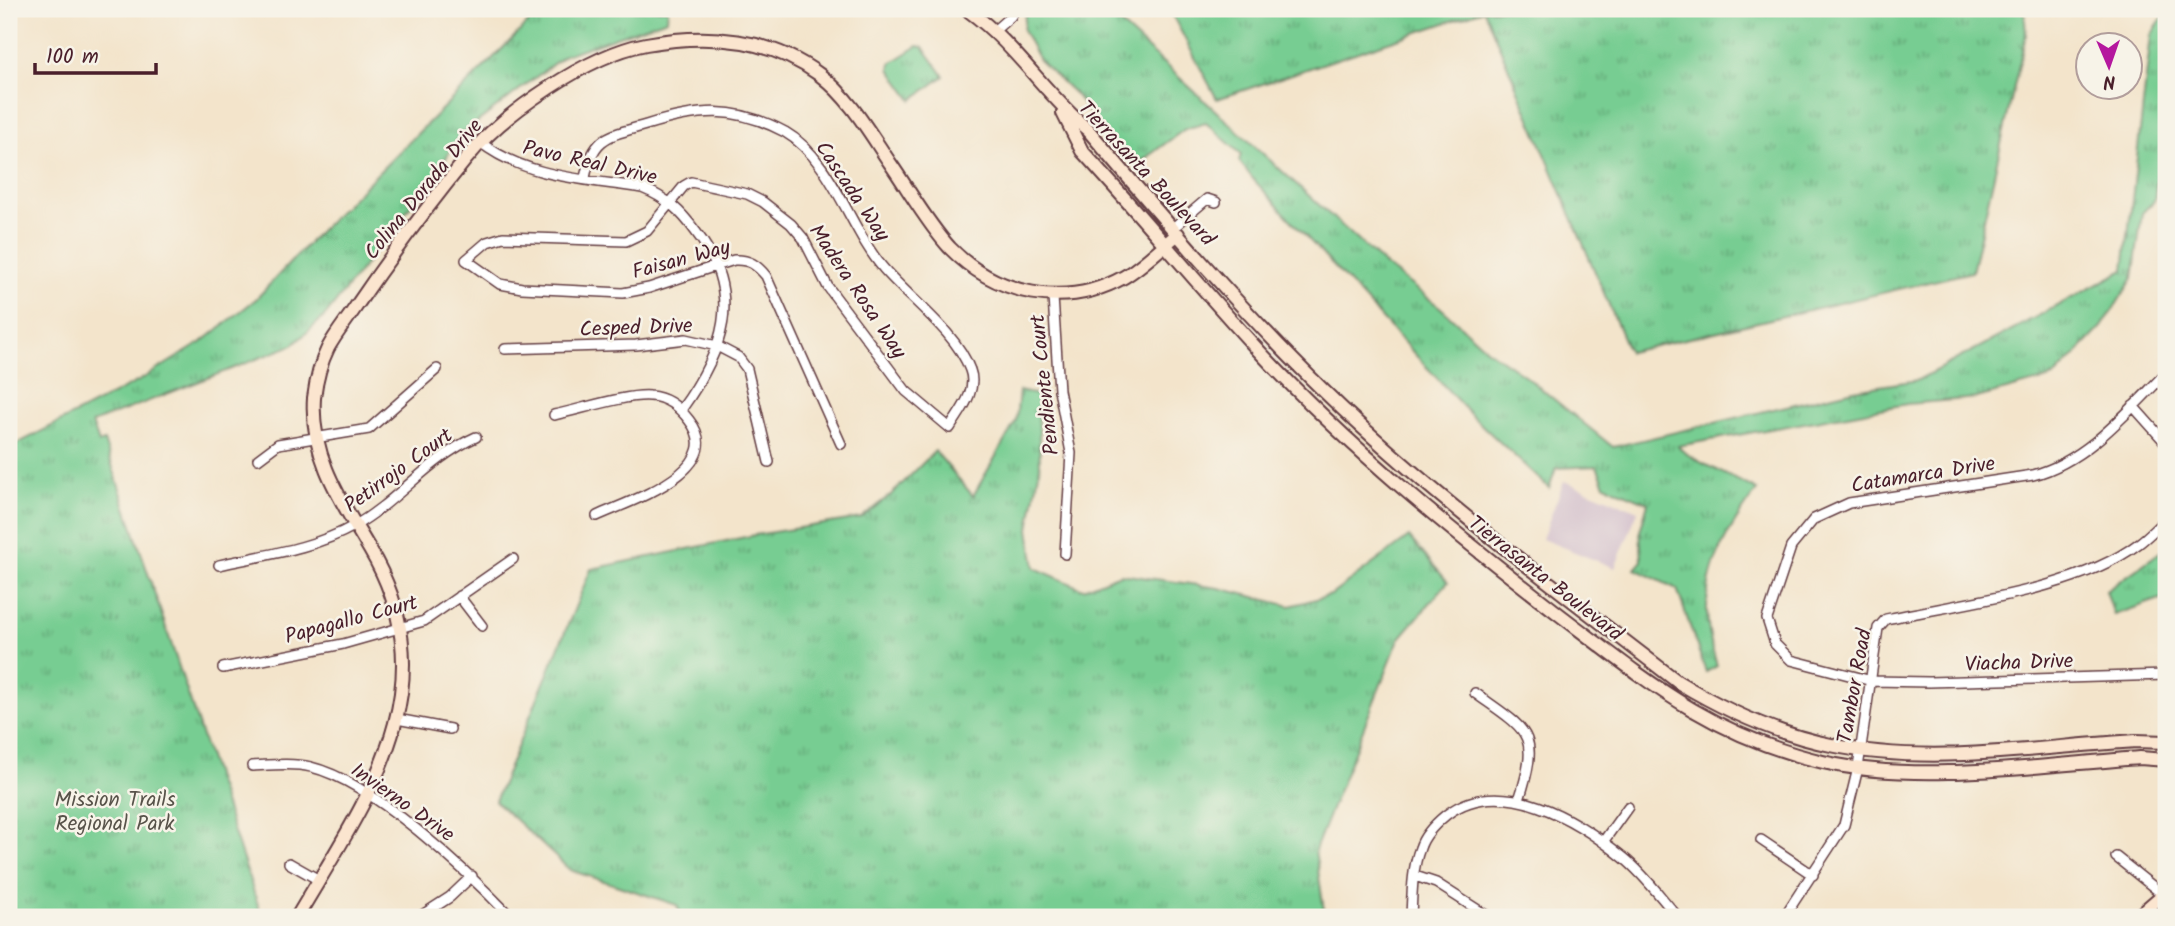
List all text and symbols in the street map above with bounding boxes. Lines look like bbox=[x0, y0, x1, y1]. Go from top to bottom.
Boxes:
scale bar bbox=[35, 32, 156, 76]
north arrow bbox=[2074, 32, 2144, 102]
text: 100 m bbox=[46, 41, 99, 74]
text: N bbox=[2103, 66, 2116, 96]
street label: Tierrasanta Boulevard bbox=[1069, 93, 1223, 255]
street label: Colina Dorada Drive bbox=[357, 111, 492, 268]
street label: Pavo Real Drive bbox=[519, 132, 661, 195]
street label: Cascada Way bbox=[806, 135, 898, 249]
street label: Madera Rosa Way bbox=[799, 218, 914, 366]
street label: Faisan Way bbox=[629, 231, 734, 289]
street label: Cesped Drive bbox=[579, 310, 694, 347]
street label: Pendiente Court bbox=[1022, 312, 1069, 457]
street label: Petirrojo Court bbox=[337, 420, 461, 522]
street label: Catamarca Drive bbox=[1849, 448, 1998, 503]
street label: Tierrasanta Boulevard bbox=[1460, 508, 1630, 651]
street label: Papagallo Court bbox=[281, 587, 422, 654]
street label: Tambor Road bbox=[1829, 626, 1882, 746]
street label: Viacha Drive bbox=[1964, 645, 2074, 682]
street label: Invierno Drive bbox=[343, 755, 462, 852]
park label: Mission Trails Regional Park bbox=[55, 784, 175, 841]

